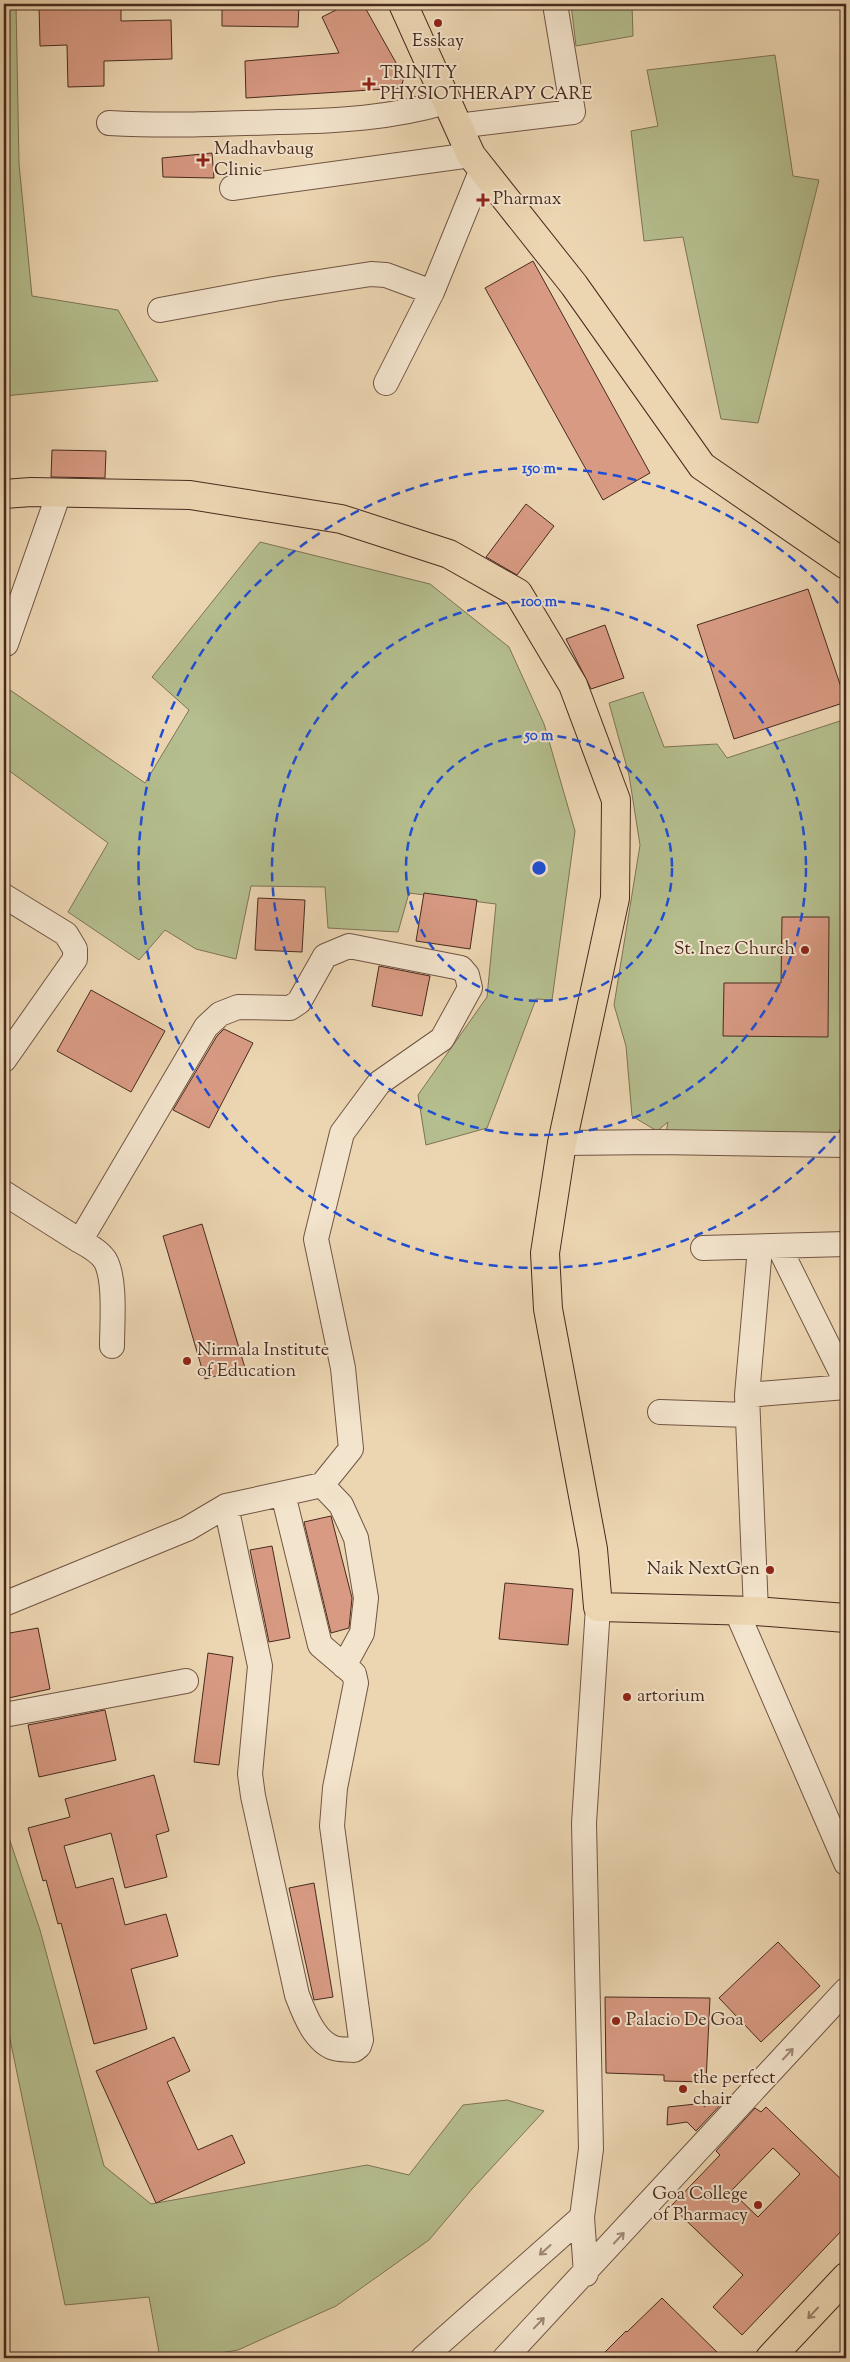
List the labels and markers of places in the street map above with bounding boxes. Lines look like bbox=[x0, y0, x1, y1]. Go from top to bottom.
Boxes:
marker: Esskay bbox=[432, 17, 444, 29]
place label: Esskay bbox=[412, 29, 464, 55]
place label: TRINITY PHYSIOTHERAPY CARE bbox=[380, 61, 593, 108]
marker: TRINITY PHYSIOTHERAPY CARE bbox=[362, 77, 376, 91]
place label: Madhavbaug Clinic bbox=[214, 137, 314, 184]
marker: Madhavbaug Clinic bbox=[196, 153, 210, 167]
place label: Pharmax bbox=[493, 187, 562, 213]
marker: Pharmax bbox=[477, 194, 489, 206]
centre of rings bbox=[530, 859, 548, 877]
place label: St. Inez Church bbox=[674, 937, 795, 963]
marker: St. Inez Church bbox=[799, 944, 811, 956]
place label: Nirmala Institute of Education bbox=[197, 1338, 329, 1385]
marker: Nirmala Institute of Education bbox=[181, 1355, 193, 1367]
place label: Naik NextGen bbox=[647, 1557, 760, 1583]
marker: Naik NextGen bbox=[764, 1564, 776, 1576]
place label: artorium bbox=[637, 1684, 705, 1710]
marker: artorium bbox=[621, 1691, 633, 1703]
place label: Palacio De Goa bbox=[626, 2008, 743, 2034]
marker: Palacio De Goa bbox=[610, 2015, 622, 2027]
place label: the perfect chair bbox=[693, 2066, 775, 2113]
marker: the perfect chair bbox=[677, 2083, 689, 2095]
place label: Goa College of Pharmacy bbox=[652, 2182, 748, 2229]
marker: Goa College of Pharmacy bbox=[752, 2199, 764, 2211]

